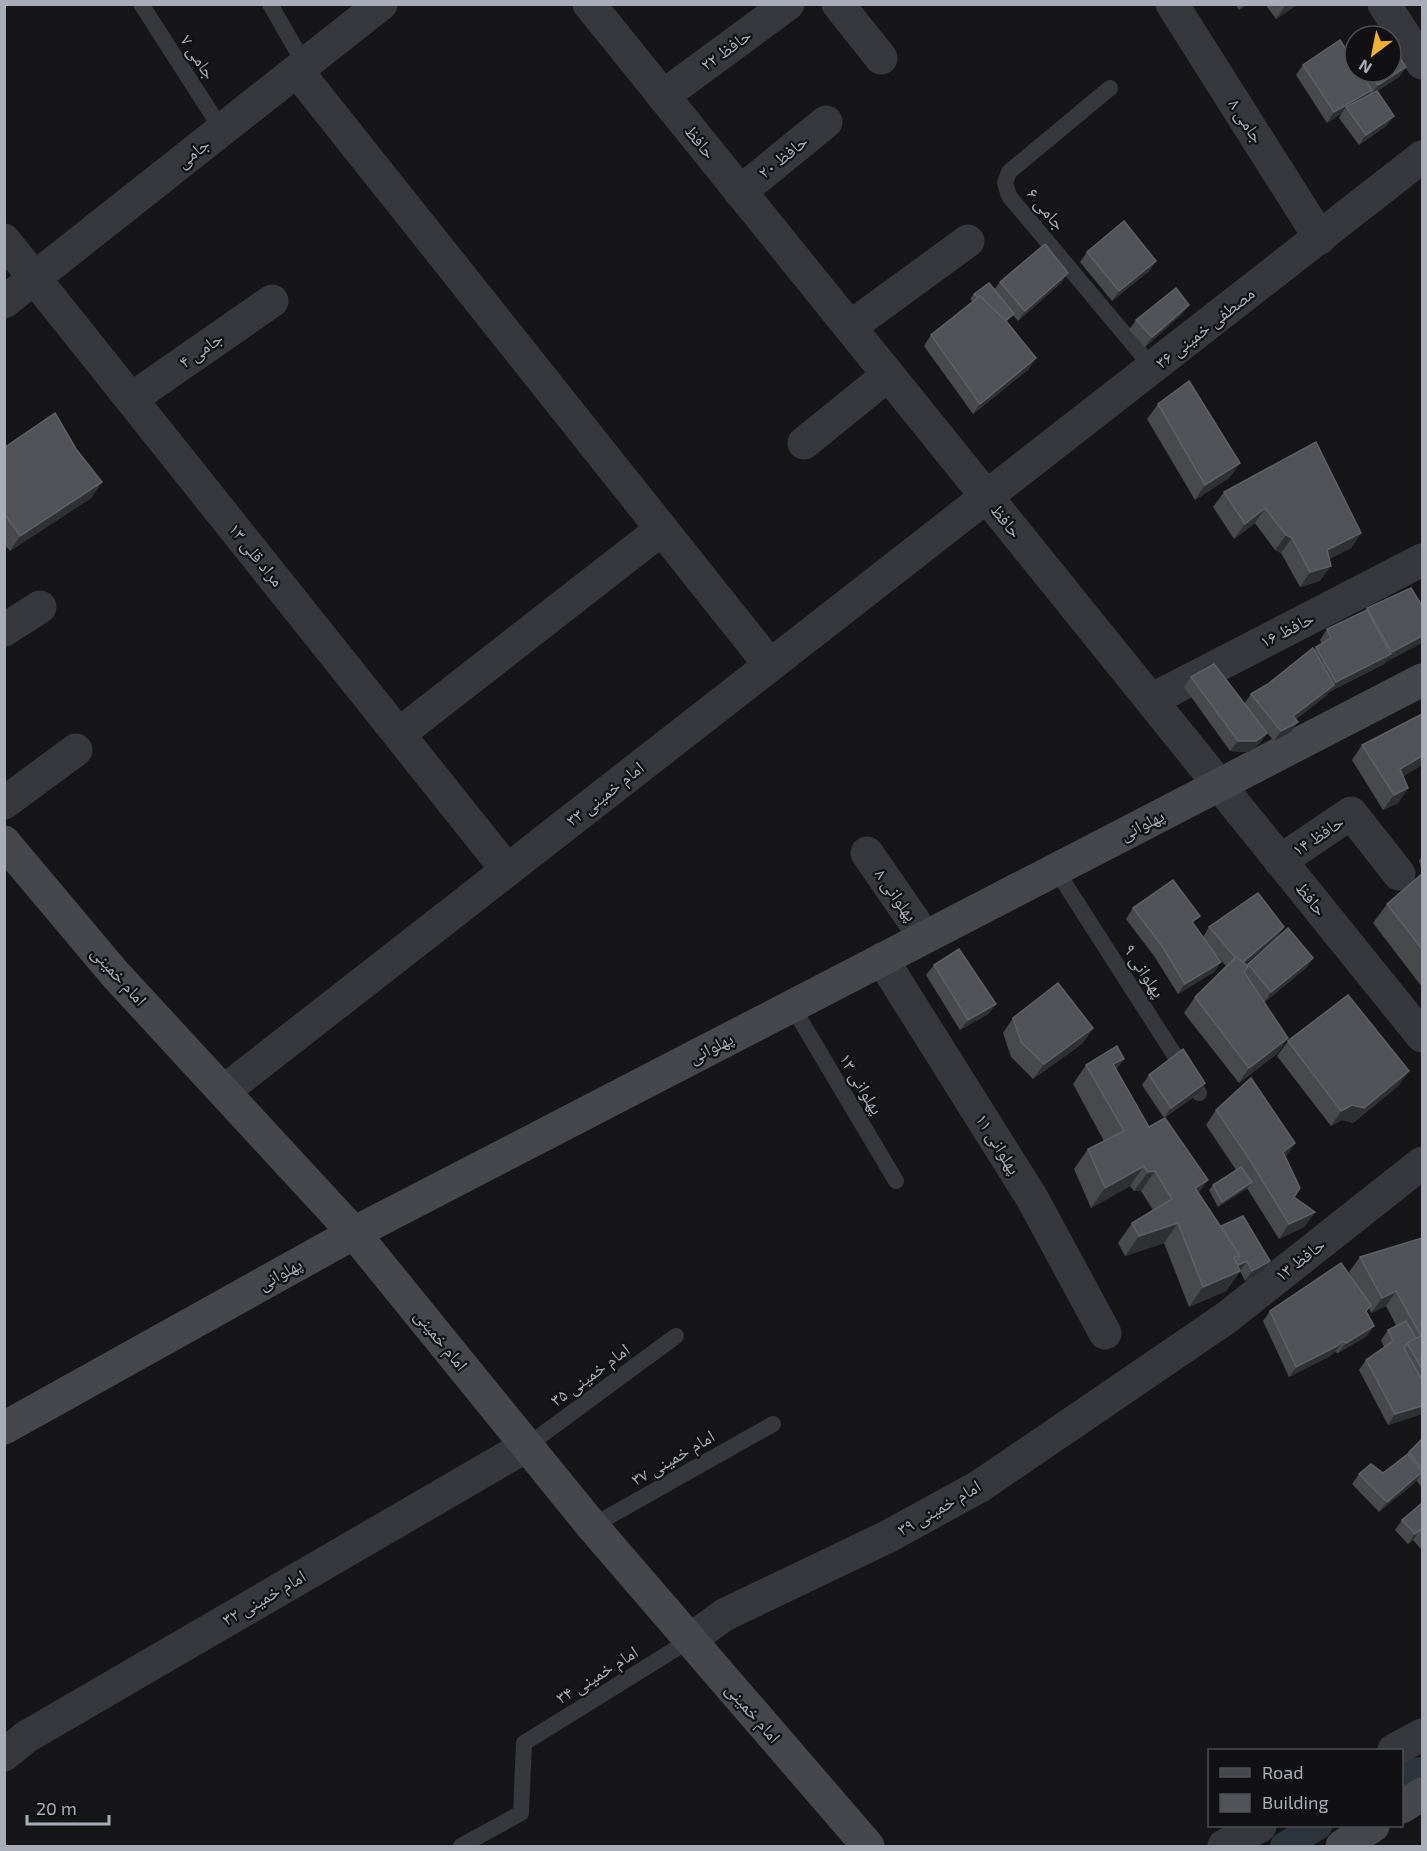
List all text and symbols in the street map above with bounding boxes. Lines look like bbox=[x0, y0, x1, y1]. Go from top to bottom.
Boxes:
street label: حافظ ۲۲ bbox=[696, 23, 755, 75]
north arrow bbox=[1343, 24, 1403, 84]
street label: جامی ۷ bbox=[176, 30, 221, 83]
text: N bbox=[1355, 56, 1375, 78]
street label: جامی ۸ bbox=[1224, 94, 1269, 147]
street label: حافظ bbox=[680, 120, 721, 163]
street label: حافظ ۲۰ bbox=[753, 130, 812, 183]
street label: جامی bbox=[171, 132, 214, 173]
street label: جامی ۶ bbox=[1022, 183, 1071, 235]
street label: مصطفی خمینی ۳۶ bbox=[1150, 282, 1259, 374]
street label: جامی ۴ bbox=[174, 326, 227, 373]
street label: حافظ bbox=[986, 499, 1027, 542]
street label: مراد قلی ۱۳ bbox=[224, 518, 289, 591]
street label: حافظ ۱۶ bbox=[1256, 606, 1317, 652]
street label: امام خمینی ۳۳ bbox=[561, 756, 649, 832]
street label: پهلوانی bbox=[1115, 804, 1168, 846]
street label: حافظ ۱۴ bbox=[1287, 810, 1348, 860]
street label: پهلوانی ۸ bbox=[870, 864, 923, 926]
street label: حافظ bbox=[1291, 877, 1332, 920]
street label: پهلوانی ۹ bbox=[1118, 939, 1170, 1002]
street label: امام خمینی bbox=[86, 941, 152, 1011]
street label: پهلوانی bbox=[684, 1027, 737, 1069]
street label: پهلوانی ۱۳ bbox=[834, 1049, 889, 1119]
street label: پهلوانی ۱۱ bbox=[971, 1109, 1026, 1179]
street label: حافظ ۱۳ bbox=[1270, 1233, 1329, 1286]
street label: پهلوانی bbox=[253, 1252, 306, 1295]
street label: امام خمینی bbox=[409, 1304, 473, 1376]
street label: امام خمینی ۳۵ bbox=[545, 1338, 635, 1412]
street label: امام خمینی ۳۷ bbox=[627, 1424, 719, 1492]
street label: امام خمینی ۳۹ bbox=[893, 1474, 985, 1542]
street label: امام خمینی ۳۲ bbox=[218, 1564, 310, 1632]
street label: امام خمینی ۳۴ bbox=[551, 1640, 643, 1710]
street label: امام خمینی bbox=[720, 1678, 786, 1748]
legend bbox=[1208, 1749, 1403, 1827]
text: Road bbox=[1262, 1761, 1303, 1783]
scale bar bbox=[27, 1788, 110, 1826]
text: Building bbox=[1262, 1791, 1329, 1813]
text: 20 m bbox=[36, 1797, 77, 1819]

